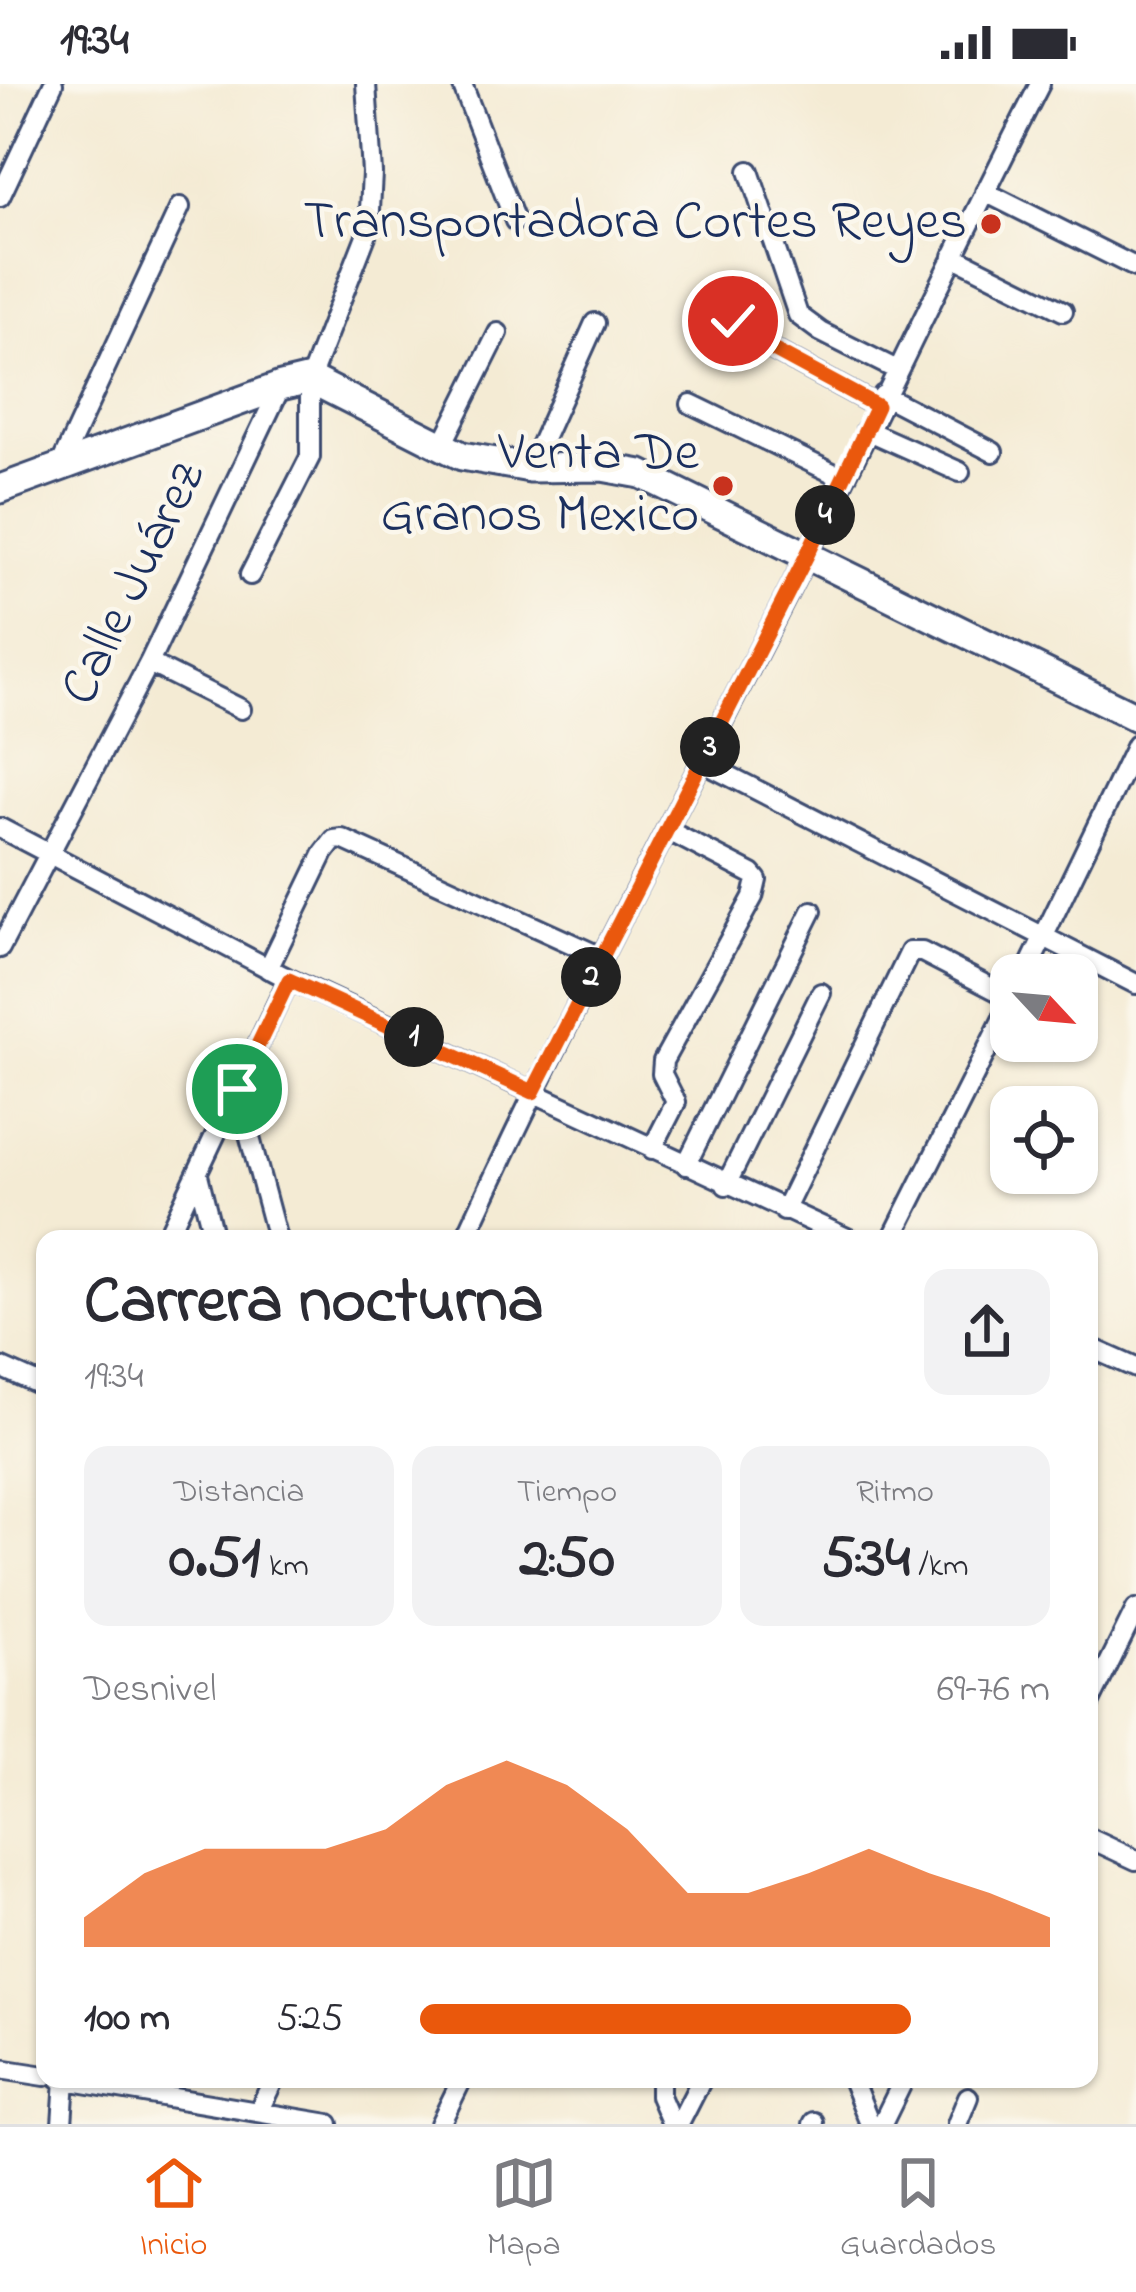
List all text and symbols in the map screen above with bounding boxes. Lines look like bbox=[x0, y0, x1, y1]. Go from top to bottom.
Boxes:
text: 19:34 bbox=[60, 9, 129, 75]
place label: Transportadora Cortes Reyes bbox=[303, 185, 967, 263]
marker: Transportadora Cortes Reyes bbox=[978, 211, 1004, 237]
pin bbox=[682, 270, 784, 372]
icon: check bbox=[700, 288, 766, 354]
place label: Venta De Granos Mexico bbox=[381, 416, 700, 556]
street label: Calle Juárez bbox=[42, 449, 228, 719]
marker: Venta De Granos Mexico bbox=[710, 473, 736, 499]
pin: 4 bbox=[795, 485, 855, 545]
text: 4 bbox=[818, 491, 832, 539]
pin: 3 bbox=[680, 717, 740, 777]
text: 3 bbox=[703, 723, 717, 771]
pin: 2 bbox=[561, 947, 621, 1007]
text: 2 bbox=[583, 953, 599, 1001]
north arrow bbox=[990, 954, 1098, 1062]
map controls bbox=[990, 954, 1098, 1194]
pin: 1 bbox=[384, 1007, 444, 1067]
text: 1 bbox=[409, 1013, 419, 1061]
pin bbox=[186, 1038, 288, 1140]
icon: arrive bbox=[204, 1056, 270, 1122]
button: locate bbox=[990, 1086, 1098, 1194]
text: Carrera nocturna bbox=[84, 1256, 544, 1352]
button: share bbox=[924, 1269, 1050, 1395]
text: 19:34 bbox=[84, 1349, 144, 1406]
text: Distancia bbox=[174, 1469, 304, 1517]
text: Tiempo bbox=[517, 1469, 617, 1517]
text: Ritmo bbox=[856, 1469, 934, 1517]
text: 0.51 bbox=[169, 1517, 261, 1604]
text: 2:50 bbox=[519, 1517, 615, 1604]
text: 5:34 bbox=[821, 1517, 910, 1604]
text: km bbox=[261, 1543, 309, 1591]
text: /km bbox=[910, 1543, 969, 1591]
text: Desnivel bbox=[84, 1662, 216, 1719]
text: 69–76 m bbox=[937, 1662, 1050, 1719]
text: 100 m bbox=[84, 1991, 170, 2048]
text: 5:25 bbox=[276, 1991, 343, 2048]
tab: Inicio bbox=[140, 2150, 207, 2270]
tab: Mapa bbox=[487, 2150, 560, 2270]
tab: Guardados bbox=[840, 2150, 996, 2270]

